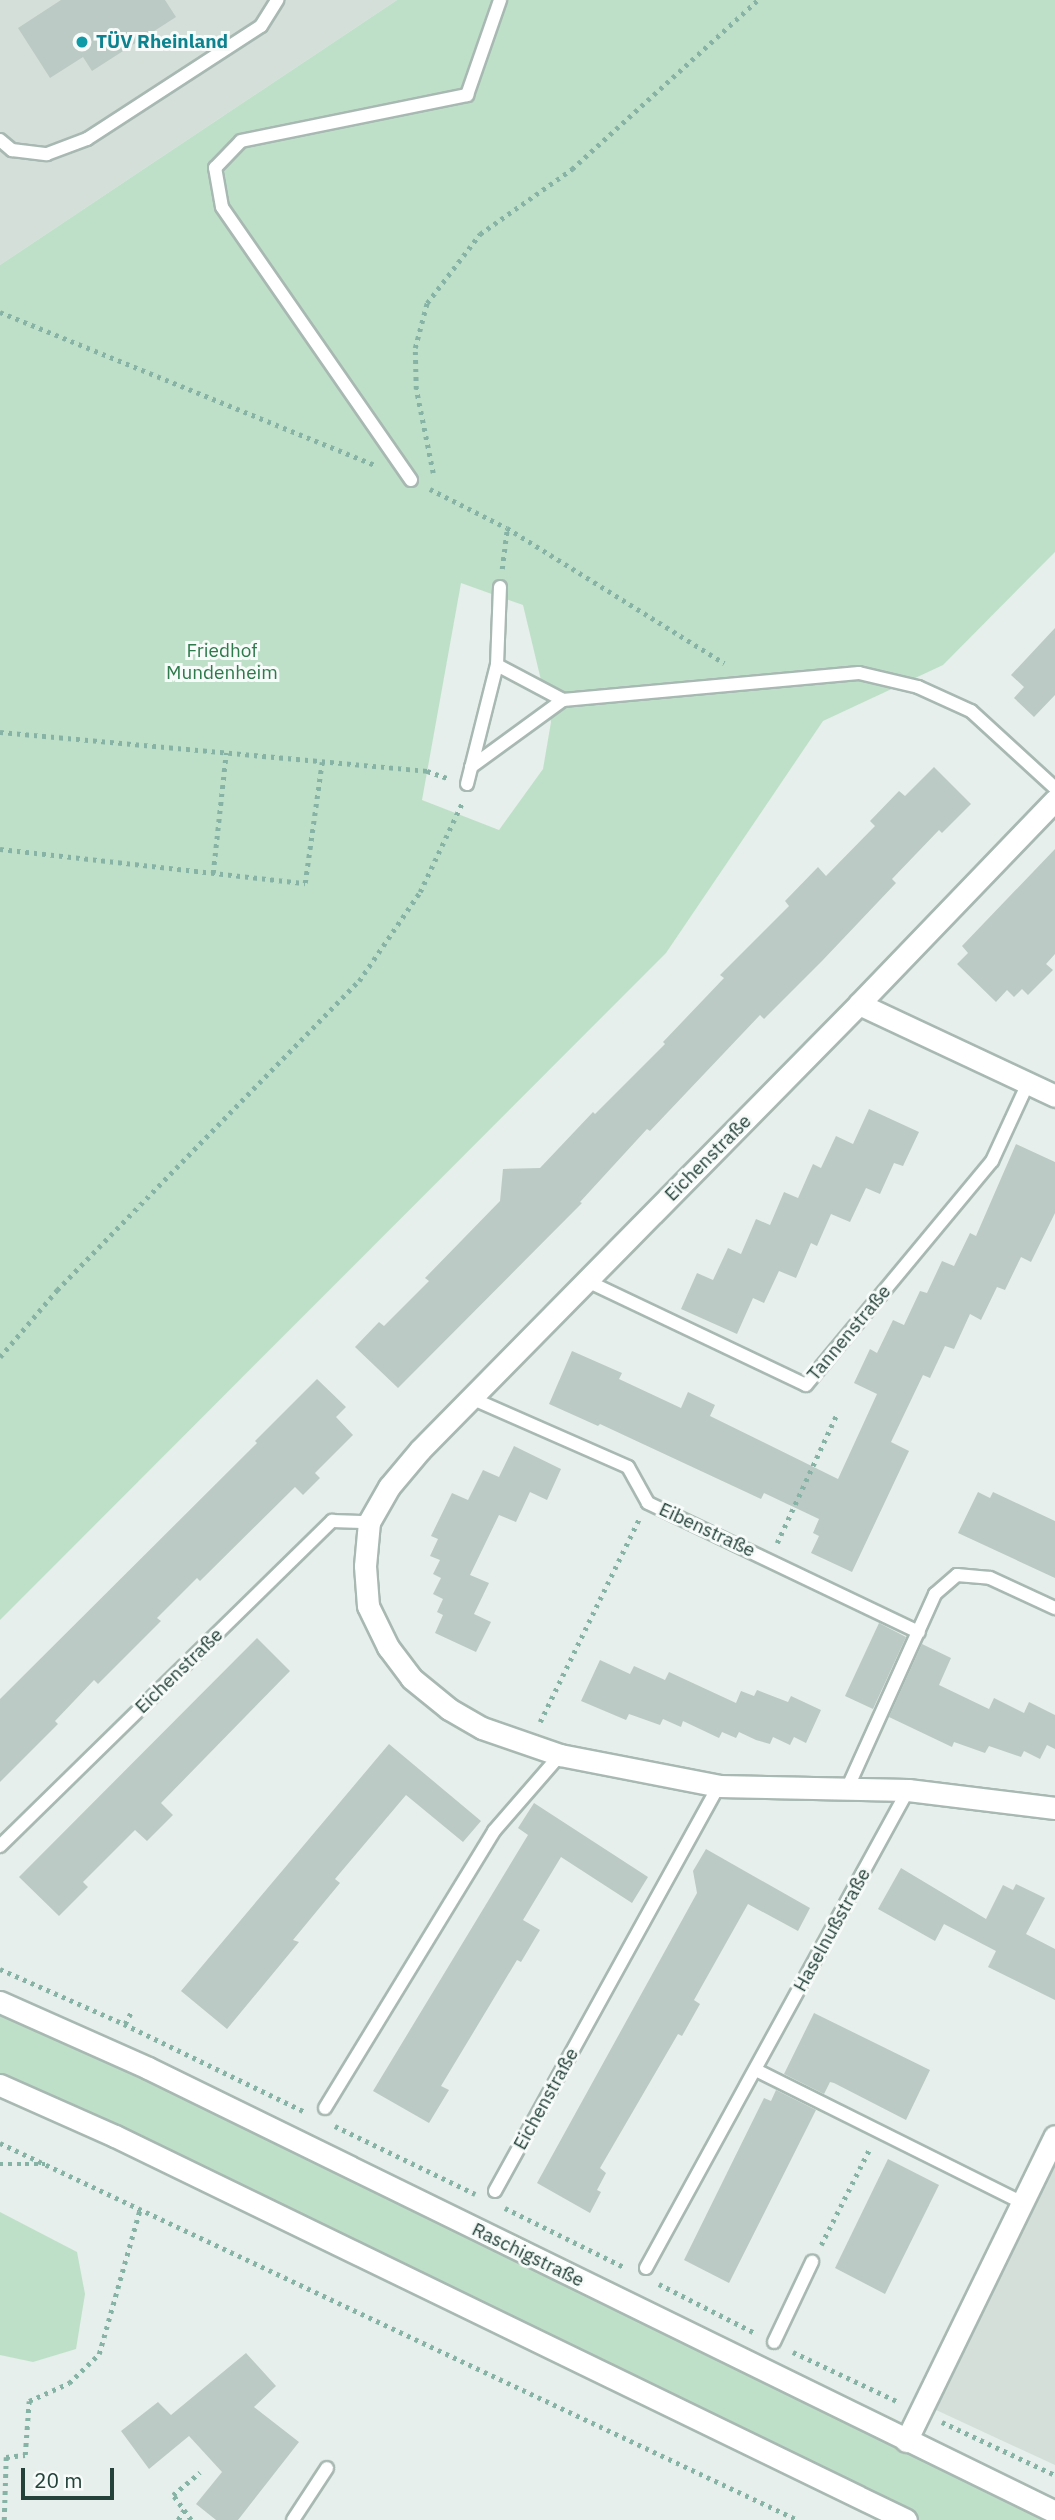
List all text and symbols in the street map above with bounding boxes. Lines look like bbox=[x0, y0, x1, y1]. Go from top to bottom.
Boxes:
place label: TÜV Rheinland bbox=[96, 31, 228, 53]
marker: TÜV Rheinland bbox=[74, 34, 90, 50]
park label: Friedhof Mundenheim bbox=[166, 640, 278, 684]
street label: Eichenstraße bbox=[660, 1110, 756, 1206]
street label: Tannenstraße bbox=[802, 1281, 896, 1385]
street label: Eibenstraße bbox=[655, 1498, 759, 1562]
street label: Eichenstraße bbox=[131, 1624, 227, 1718]
street label: Haselnußstraße bbox=[789, 1864, 875, 1996]
street label: Eichenstraße bbox=[509, 2044, 583, 2154]
street label: Raschigstraße bbox=[468, 2218, 588, 2292]
scale bar bbox=[24, 2454, 117, 2498]
text: 20 m bbox=[34, 2466, 83, 2494]

